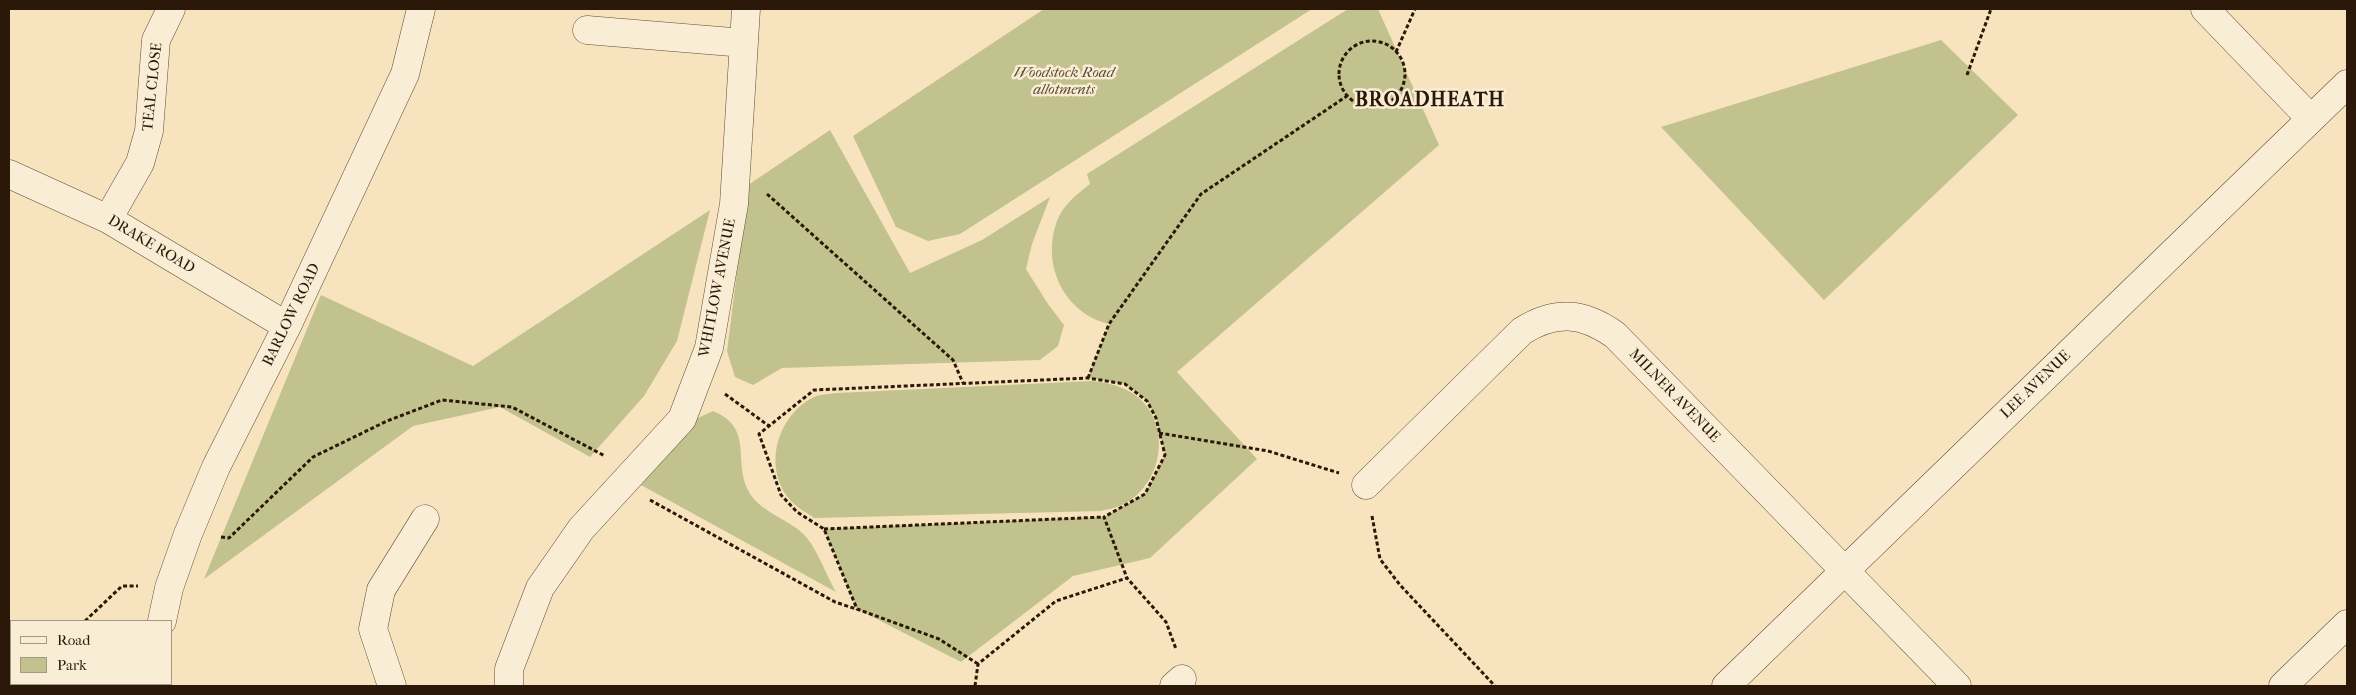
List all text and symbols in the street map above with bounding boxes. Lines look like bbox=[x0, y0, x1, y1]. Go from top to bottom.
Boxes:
street label: TEAL CLOSE bbox=[139, 42, 167, 132]
park label: Woodstock Road allotments bbox=[1014, 64, 1114, 99]
district label: BROADHEATH bbox=[1354, 89, 1506, 113]
street label: DRAKE ROAD bbox=[104, 212, 198, 278]
street label: WHITLOW AVENUE bbox=[696, 217, 740, 359]
street label: BARLOW ROAD bbox=[259, 261, 325, 369]
street label: MILNER AVENUE bbox=[1625, 345, 1723, 447]
street label: LEE AVENUE bbox=[1997, 347, 2075, 423]
legend bbox=[10, 620, 172, 685]
text: Road bbox=[57, 631, 90, 649]
text: Park bbox=[57, 656, 87, 674]

